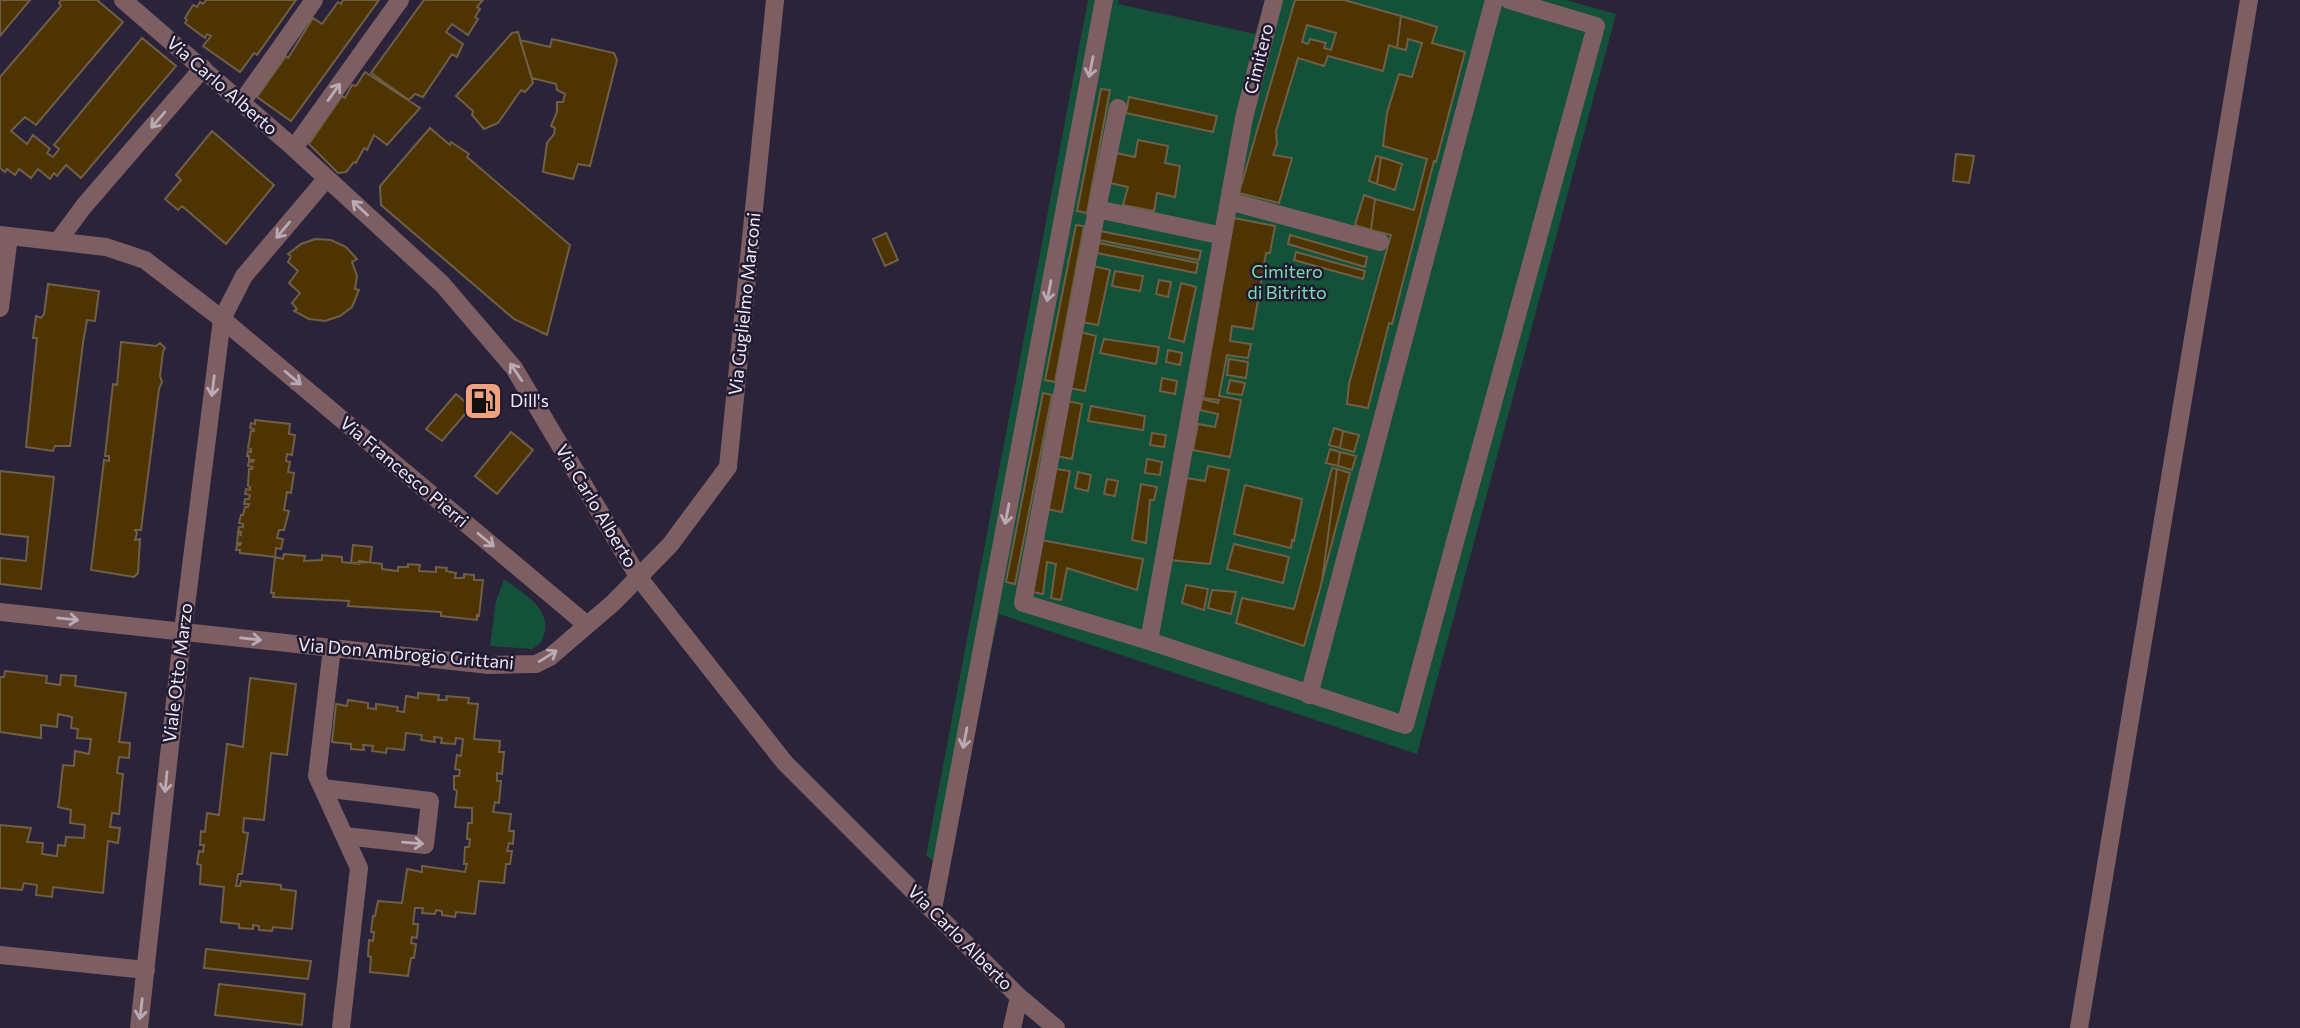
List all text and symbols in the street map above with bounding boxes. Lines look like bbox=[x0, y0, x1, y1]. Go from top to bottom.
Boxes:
street label: Cimitero bbox=[1239, 21, 1277, 96]
street label: Via Carlo Alberto bbox=[163, 31, 283, 139]
one-way arrow bbox=[1083, 55, 1097, 78]
one-way arrow bbox=[326, 83, 341, 102]
one-way arrow bbox=[150, 111, 166, 129]
one-way arrow bbox=[351, 199, 368, 216]
street label: Via Guglielmo Marconi bbox=[723, 211, 765, 397]
one-way arrow bbox=[275, 220, 291, 238]
park label: Cimitero di Bitritto bbox=[1247, 260, 1327, 303]
one-way arrow bbox=[1041, 279, 1055, 302]
one-way arrow bbox=[508, 363, 522, 383]
one-way arrow bbox=[284, 370, 302, 386]
one-way arrow bbox=[207, 374, 220, 397]
fuel station icon: Dill's bbox=[462, 380, 504, 422]
place label: Dill's bbox=[510, 389, 549, 411]
street label: Via Francesco Pierri bbox=[336, 411, 473, 531]
street label: Via Carlo Alberto bbox=[551, 440, 642, 571]
one-way arrow bbox=[1000, 502, 1013, 525]
one-way arrow bbox=[477, 532, 495, 548]
street label: Viale Otto Marzo bbox=[158, 602, 197, 744]
one-way arrow bbox=[56, 613, 79, 626]
one-way arrow bbox=[239, 633, 262, 646]
street label: Via Don Ambrogio Grittani bbox=[297, 633, 515, 673]
one-way arrow bbox=[538, 649, 558, 663]
one-way arrow bbox=[958, 726, 971, 749]
one-way arrow bbox=[159, 771, 172, 793]
one-way arrow bbox=[401, 837, 424, 850]
street label: Via Carlo Alberto bbox=[903, 880, 1018, 995]
one-way arrow bbox=[134, 997, 147, 1019]

